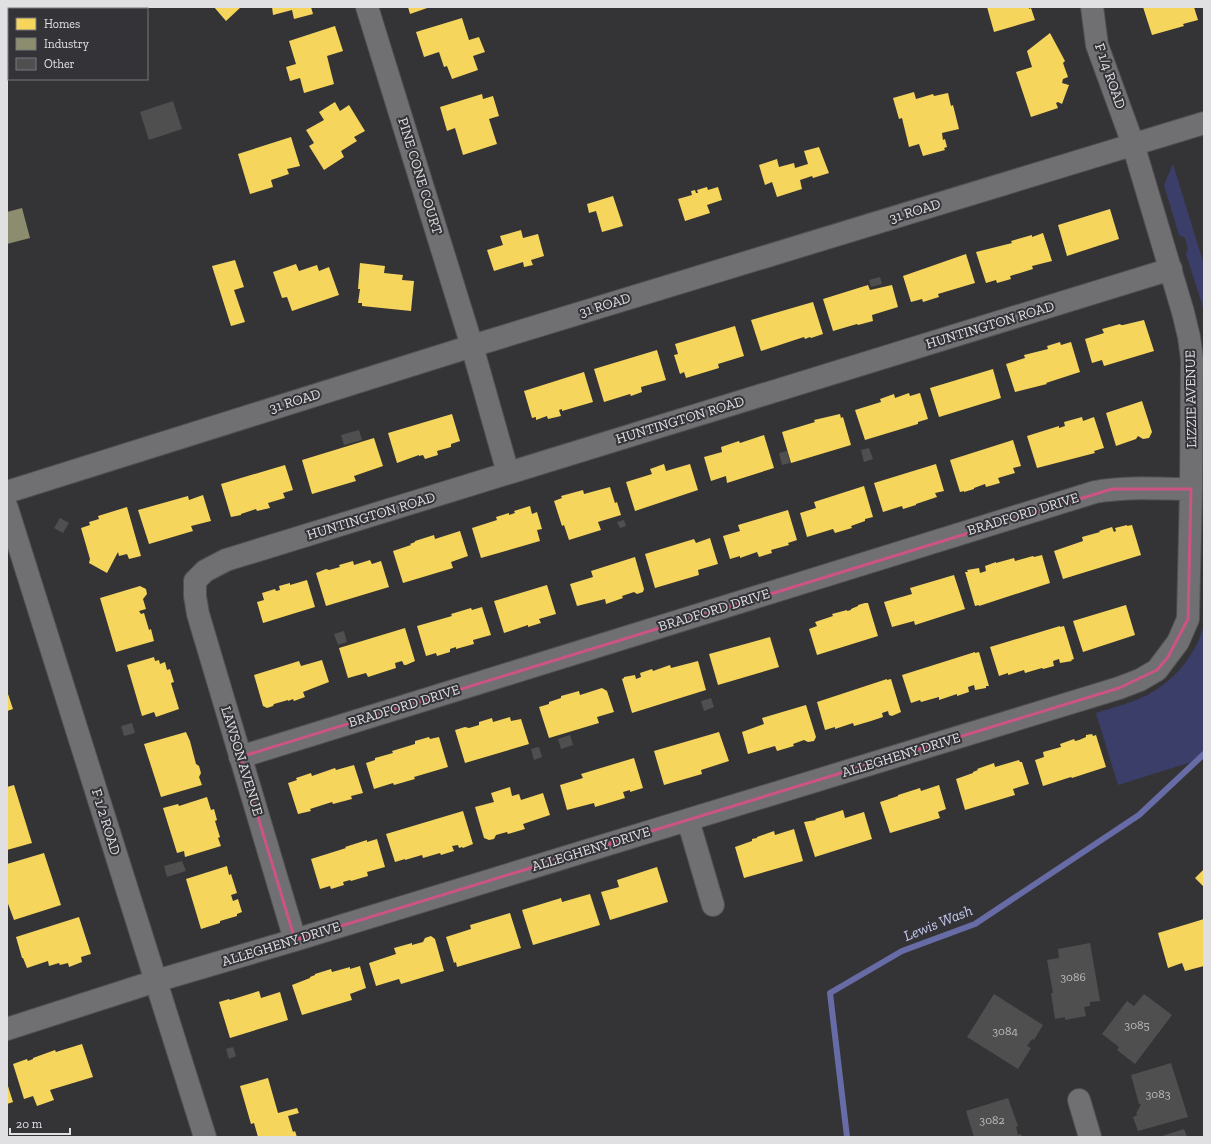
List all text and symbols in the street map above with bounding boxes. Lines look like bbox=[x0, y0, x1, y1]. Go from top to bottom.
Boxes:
legend bbox=[8, 8, 148, 80]
text: Homes bbox=[44, 17, 80, 31]
text: Industry bbox=[44, 37, 90, 51]
street label: F 1/4 ROAD bbox=[1091, 41, 1129, 111]
text: Other bbox=[44, 57, 75, 71]
street label: PINE CONE COURT bbox=[394, 115, 446, 237]
street label: 31 ROAD bbox=[887, 195, 943, 227]
street label: 31 ROAD bbox=[577, 289, 633, 321]
street label: HUNTINGTON ROAD bbox=[924, 297, 1056, 353]
street label: LIZZIE AVENUE bbox=[1182, 350, 1200, 448]
street label: 31 ROAD bbox=[267, 385, 323, 417]
street label: HUNTINGTON ROAD bbox=[614, 392, 746, 448]
street label: HUNTINGTON ROAD bbox=[305, 488, 437, 544]
street label: BRADFORD DRIVE bbox=[965, 489, 1081, 539]
street label: BRADFORD DRIVE bbox=[656, 585, 772, 635]
street label: BRADFORD DRIVE bbox=[346, 681, 462, 731]
street label: LAWSON AVENUE bbox=[217, 704, 267, 818]
street label: ALLEGHENY DRIVE bbox=[840, 729, 962, 781]
street label: F 1/2 ROAD bbox=[88, 787, 124, 857]
street label: ALLEGHENY DRIVE bbox=[530, 823, 652, 875]
water label: Lewis Wash bbox=[901, 901, 975, 945]
street label: ALLEGHENY DRIVE bbox=[220, 918, 342, 970]
house number: 3086 bbox=[1060, 970, 1086, 984]
house number: 3085 bbox=[1124, 1018, 1150, 1032]
house number: 3084 bbox=[992, 1024, 1018, 1038]
house number: 3083 bbox=[1145, 1087, 1171, 1101]
scale bar bbox=[10, 1110, 70, 1136]
house number: 3082 bbox=[979, 1113, 1005, 1127]
text: 20 m bbox=[16, 1117, 43, 1131]

